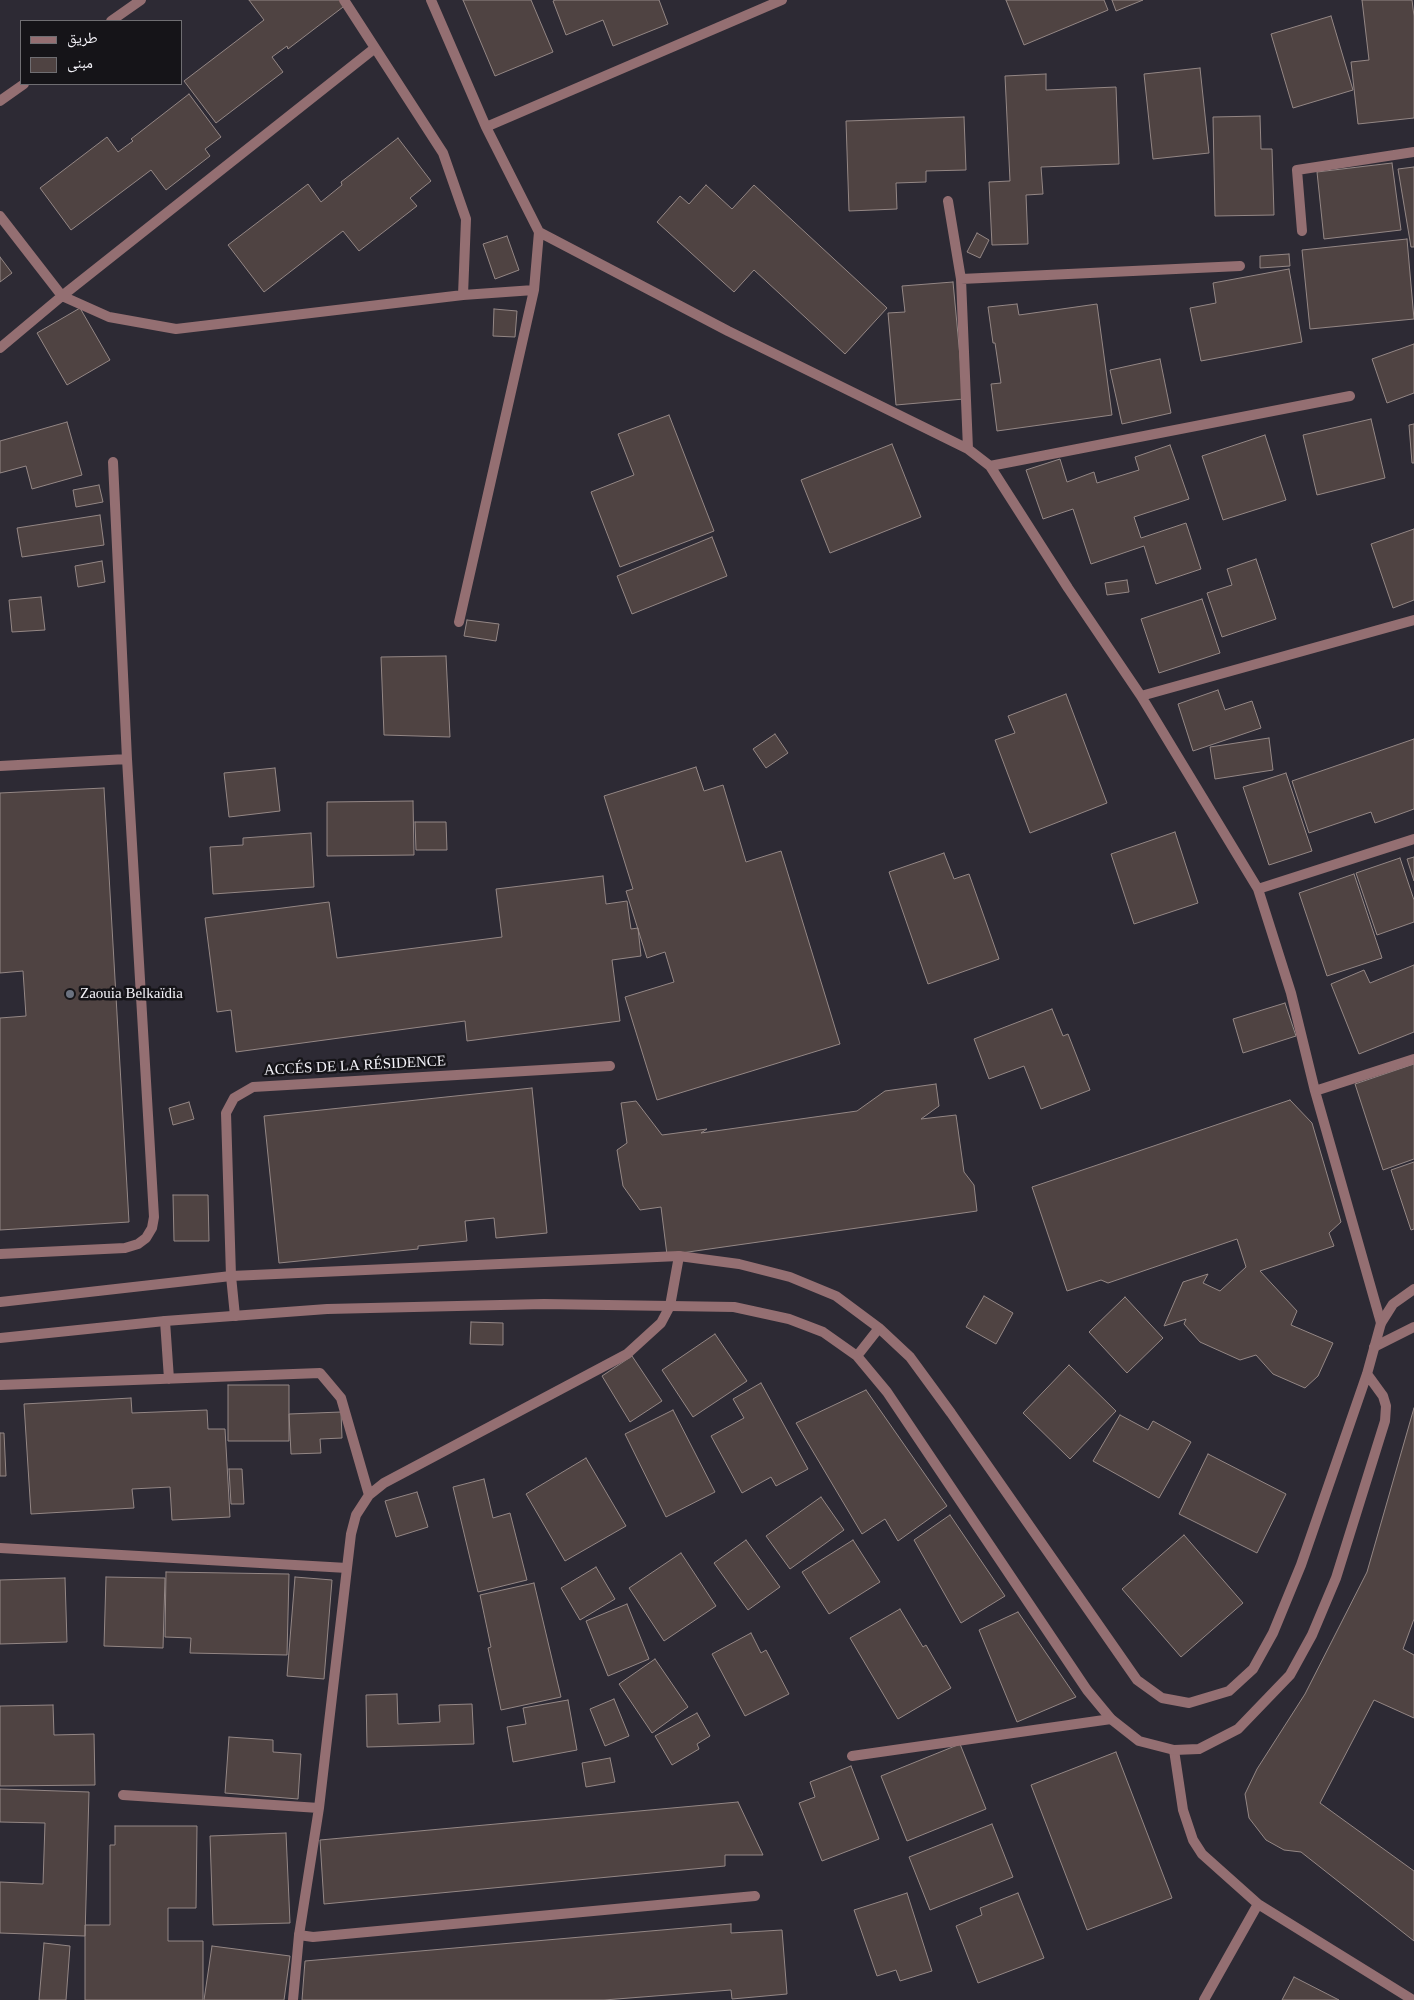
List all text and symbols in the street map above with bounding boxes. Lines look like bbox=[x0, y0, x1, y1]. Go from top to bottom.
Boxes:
legend bbox=[20, 20, 182, 85]
text: طريق bbox=[67, 30, 98, 46]
text: مبنى bbox=[67, 55, 93, 71]
place label: Zaouia Belkaïdia bbox=[80, 985, 183, 1003]
marker: Zaouia Belkaïdia bbox=[64, 988, 76, 1000]
street label: ACCÉS DE LA RÉSIDENCE bbox=[264, 1052, 446, 1080]

